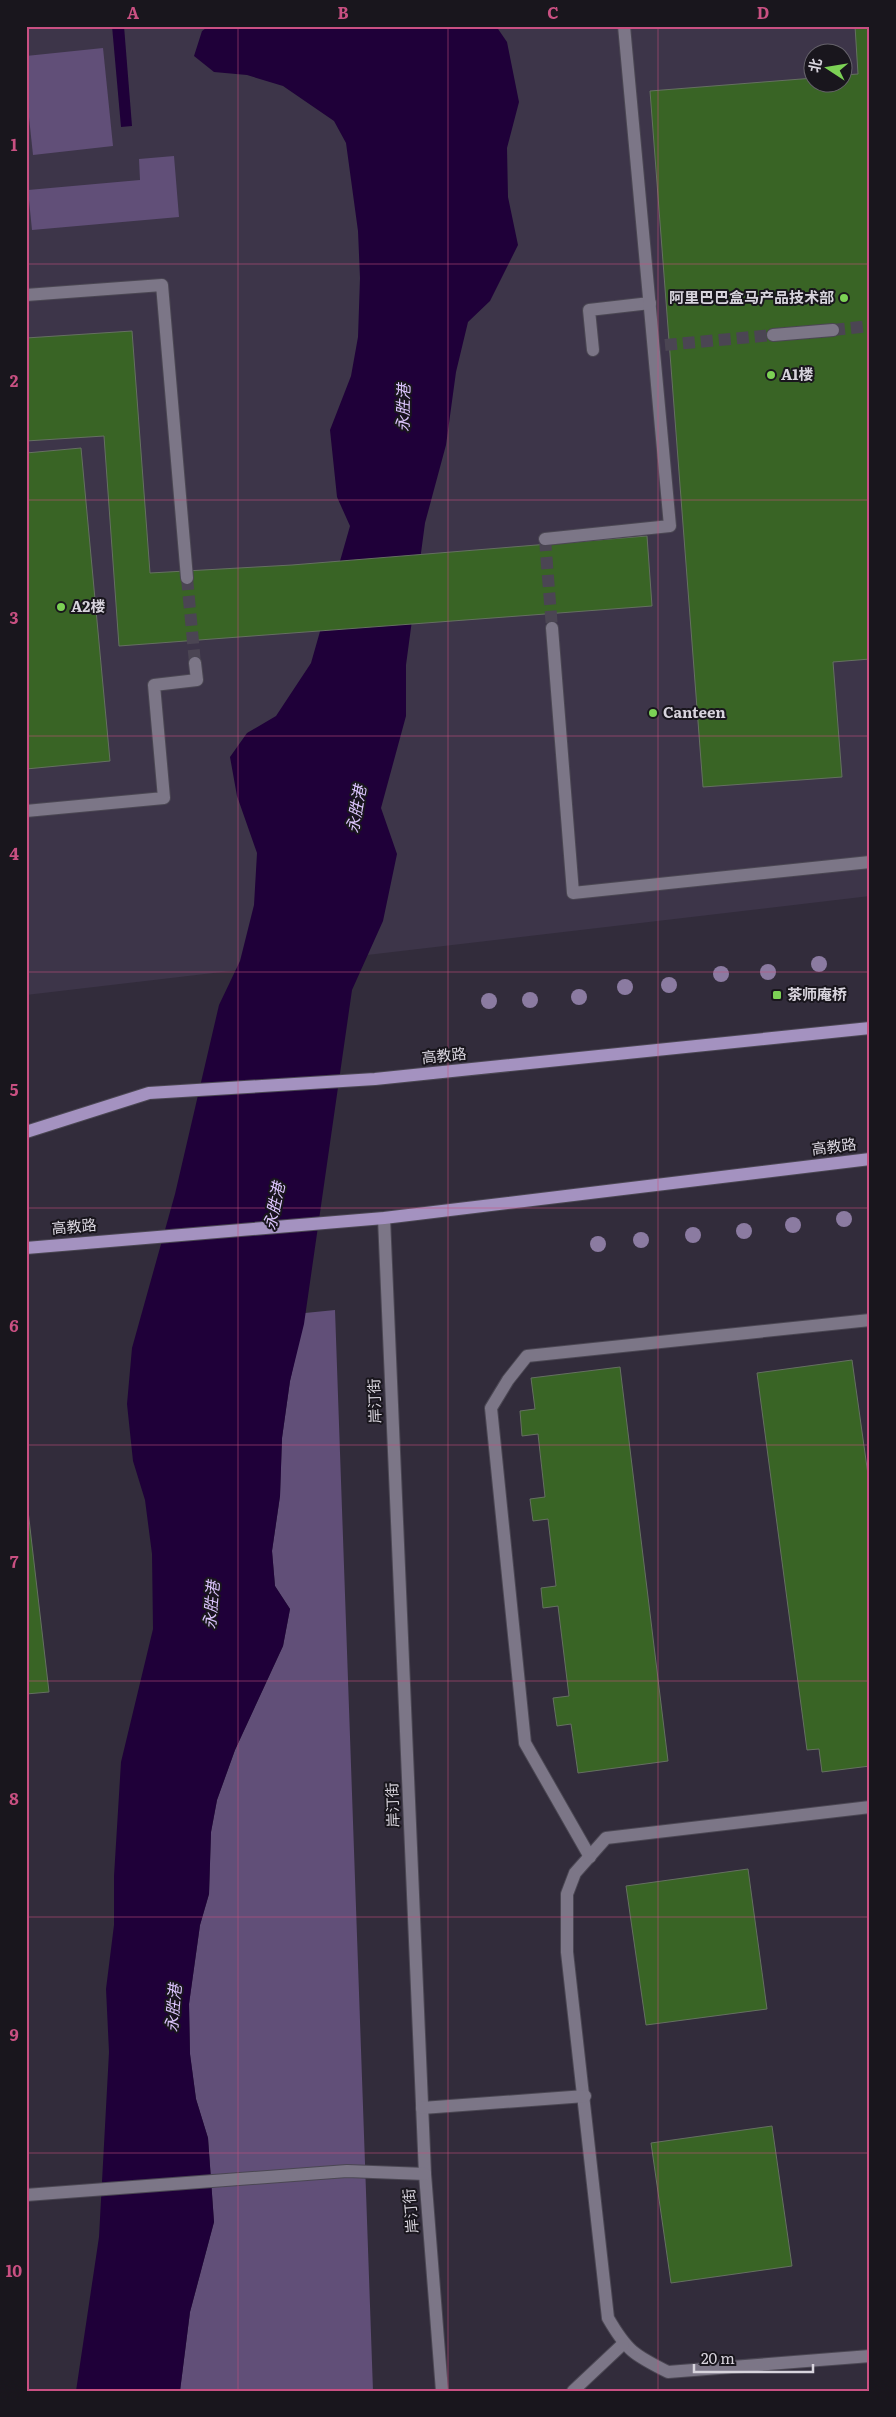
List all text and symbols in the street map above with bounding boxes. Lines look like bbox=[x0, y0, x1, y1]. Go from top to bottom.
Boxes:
text: A bbox=[127, 0, 139, 24]
text: B bbox=[337, 0, 349, 24]
text: C bbox=[547, 0, 559, 24]
text: D bbox=[757, 0, 769, 24]
north arrow bbox=[804, 42, 854, 92]
text: 北 bbox=[803, 56, 826, 74]
text: 1 bbox=[11, 132, 18, 156]
place label: 阿里巴巴盒马产品技术部 bbox=[669, 285, 834, 308]
marker: 阿里巴巴盒马产品技术部 bbox=[838, 292, 850, 304]
place label: A1楼 bbox=[781, 362, 814, 385]
text: 2 bbox=[10, 368, 19, 392]
marker: A1楼 bbox=[765, 369, 777, 381]
water label: 永胜港 bbox=[390, 382, 414, 432]
place label: A2楼 bbox=[71, 594, 105, 617]
marker: A2楼 bbox=[55, 601, 67, 613]
text: 3 bbox=[10, 605, 19, 629]
place label: Canteen bbox=[663, 700, 726, 723]
marker: Canteen bbox=[647, 707, 659, 719]
water label: 永胜港 bbox=[339, 781, 371, 835]
text: 4 bbox=[9, 841, 19, 865]
place label: 茶师庵桥 bbox=[787, 982, 847, 1005]
marker: 茶师庵桥 bbox=[771, 989, 783, 1001]
street label: 高教路 bbox=[420, 1041, 467, 1068]
text: 5 bbox=[10, 1077, 19, 1101]
street label: 高教路 bbox=[810, 1131, 858, 1160]
water label: 永胜港 bbox=[256, 1178, 290, 1232]
street label: 高教路 bbox=[50, 1212, 97, 1239]
text: 6 bbox=[9, 1313, 19, 1337]
street label: 岸汀街 bbox=[361, 1378, 386, 1424]
text: 7 bbox=[10, 1549, 19, 1573]
water label: 永胜港 bbox=[196, 1578, 224, 1630]
street label: 岸汀街 bbox=[379, 1782, 404, 1828]
text: 8 bbox=[9, 1786, 19, 1810]
water label: 永胜港 bbox=[158, 1981, 186, 2033]
text: 9 bbox=[9, 2022, 19, 2046]
street label: 岸汀街 bbox=[396, 2188, 423, 2235]
text: 10 bbox=[6, 2258, 22, 2282]
scale bar bbox=[694, 2342, 812, 2374]
text: 20 m bbox=[701, 2346, 735, 2369]

